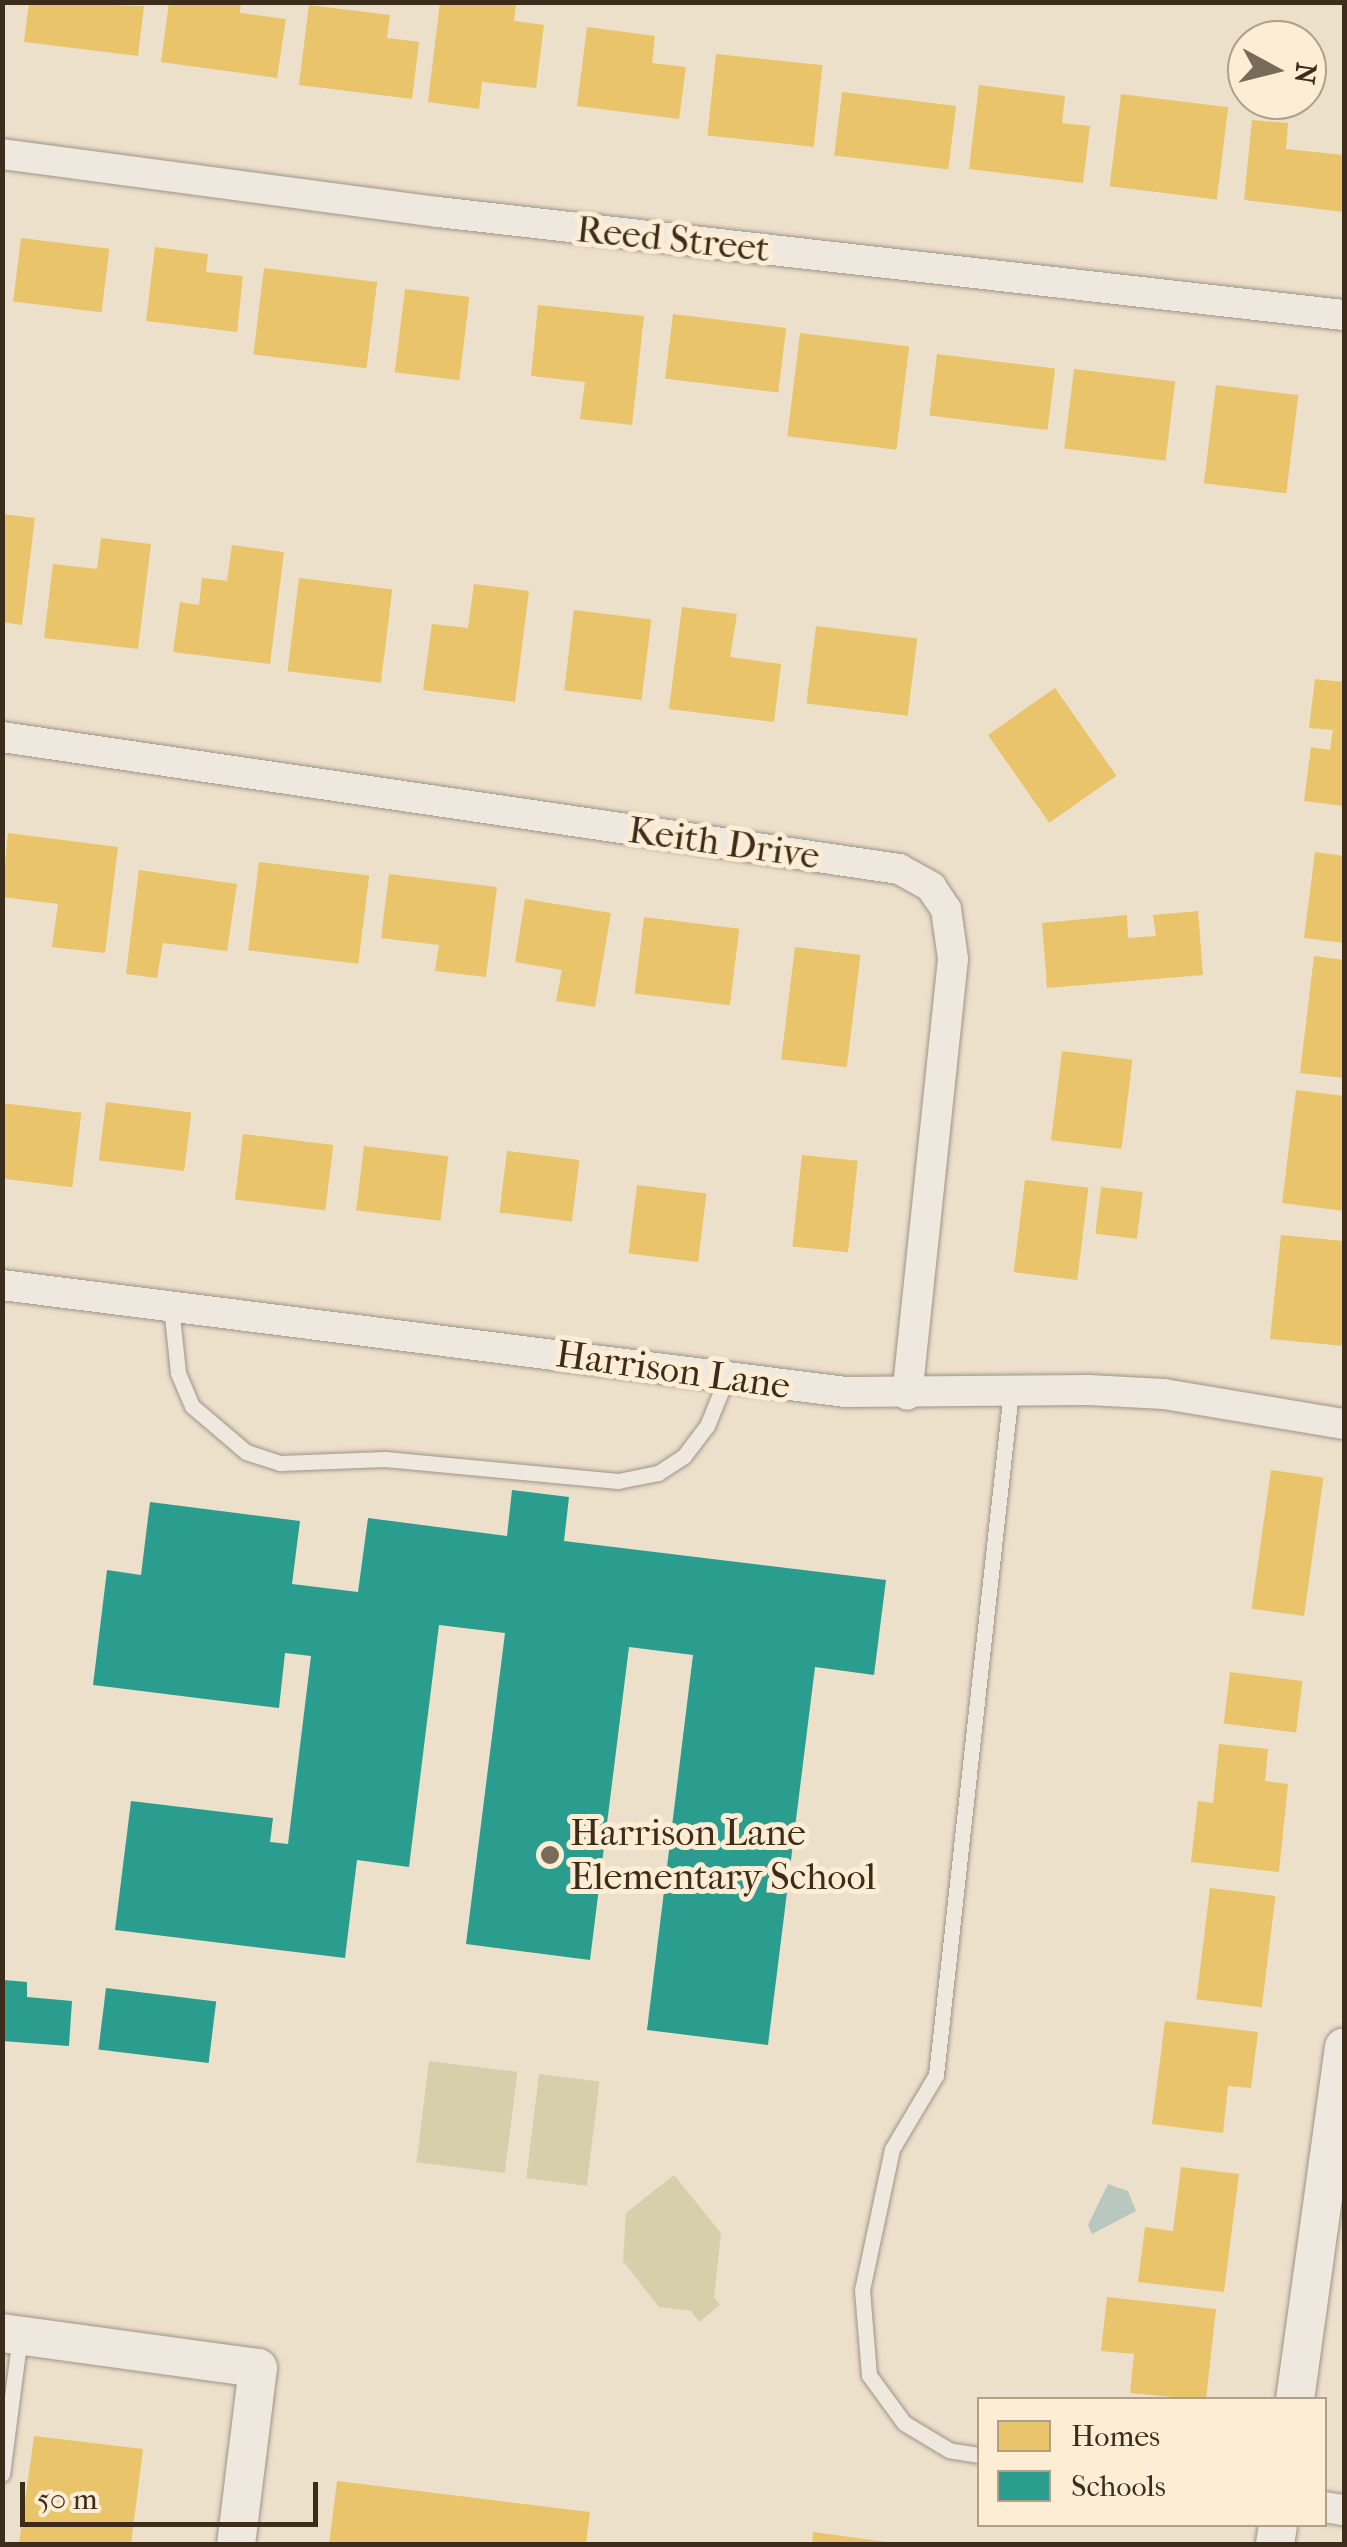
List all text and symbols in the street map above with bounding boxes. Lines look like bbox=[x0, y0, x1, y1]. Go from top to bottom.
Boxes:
north arrow bbox=[1227, 20, 1327, 120]
text: N bbox=[1288, 61, 1323, 86]
street label: Reed Street bbox=[574, 206, 772, 272]
street label: Keith Drive bbox=[625, 807, 823, 879]
street label: Harrison Lane bbox=[553, 1331, 793, 1409]
place label: Harrison Lane Elementary School bbox=[570, 1810, 876, 1900]
marker: Harrison Lane Elementary School bbox=[539, 1844, 561, 1866]
legend bbox=[977, 2397, 1327, 2527]
text: Homes bbox=[1071, 2419, 1160, 2454]
scale bar bbox=[25, 2462, 322, 2524]
text: Schools bbox=[1071, 2469, 1166, 2504]
text: 50 m bbox=[37, 2482, 98, 2517]

